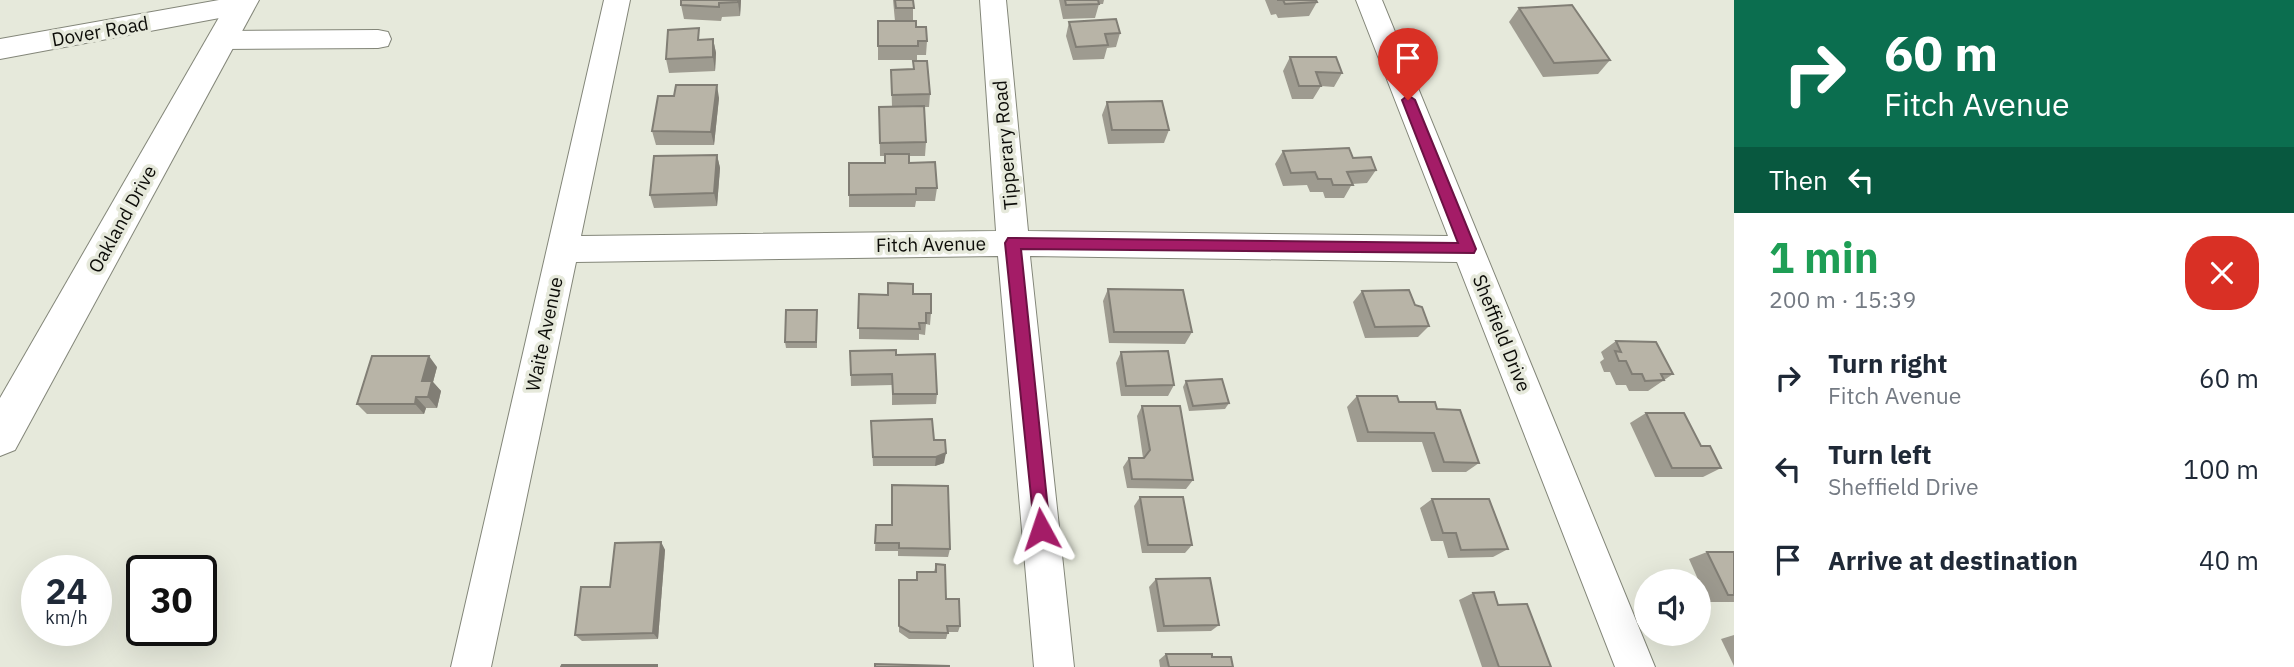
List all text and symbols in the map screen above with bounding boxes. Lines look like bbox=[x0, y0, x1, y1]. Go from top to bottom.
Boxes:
street label: Dover Road bbox=[50, 11, 150, 51]
text: 60 m bbox=[1884, 21, 1998, 84]
pin bbox=[1378, 28, 1438, 100]
icon: right bbox=[1769, 28, 1860, 119]
icon: arrive bbox=[1389, 39, 1427, 77]
street label: Tipperary Road bbox=[987, 79, 1023, 211]
text: Fitch Avenue bbox=[1884, 83, 2070, 125]
street label: Oakland Drive bbox=[83, 161, 161, 277]
icon: left bbox=[1842, 161, 1880, 199]
text: Then bbox=[1769, 163, 1828, 197]
text: 1 min bbox=[1769, 230, 1879, 285]
street label: Fitch Avenue bbox=[876, 231, 986, 257]
button: close bbox=[2185, 236, 2259, 310]
street label: Sheffield Drive bbox=[1468, 271, 1536, 395]
street label: Waite Avenue bbox=[520, 274, 568, 394]
text: 200 m · 15:39 bbox=[1769, 284, 1916, 314]
text: Turn right bbox=[1828, 346, 1947, 380]
icon: right bbox=[1769, 359, 1807, 397]
text: 60 m bbox=[2199, 361, 2259, 395]
text: Fitch Avenue bbox=[1828, 380, 1961, 410]
text: Turn left bbox=[1828, 437, 1931, 471]
icon: left bbox=[1769, 450, 1807, 488]
text: 100 m bbox=[2183, 452, 2259, 486]
text: Sheffield Drive bbox=[1828, 471, 1979, 501]
position arrow bbox=[1004, 492, 1078, 566]
icon: arrive bbox=[1769, 541, 1807, 579]
text: Arrive at destination bbox=[1828, 543, 2078, 577]
text: 40 m bbox=[2199, 543, 2259, 577]
speed limit sign: 30 bbox=[126, 555, 217, 646]
text: 24 bbox=[45, 568, 88, 614]
map controls bbox=[1634, 569, 1711, 646]
button: sound bbox=[1634, 569, 1711, 646]
text: km/h bbox=[45, 606, 88, 629]

